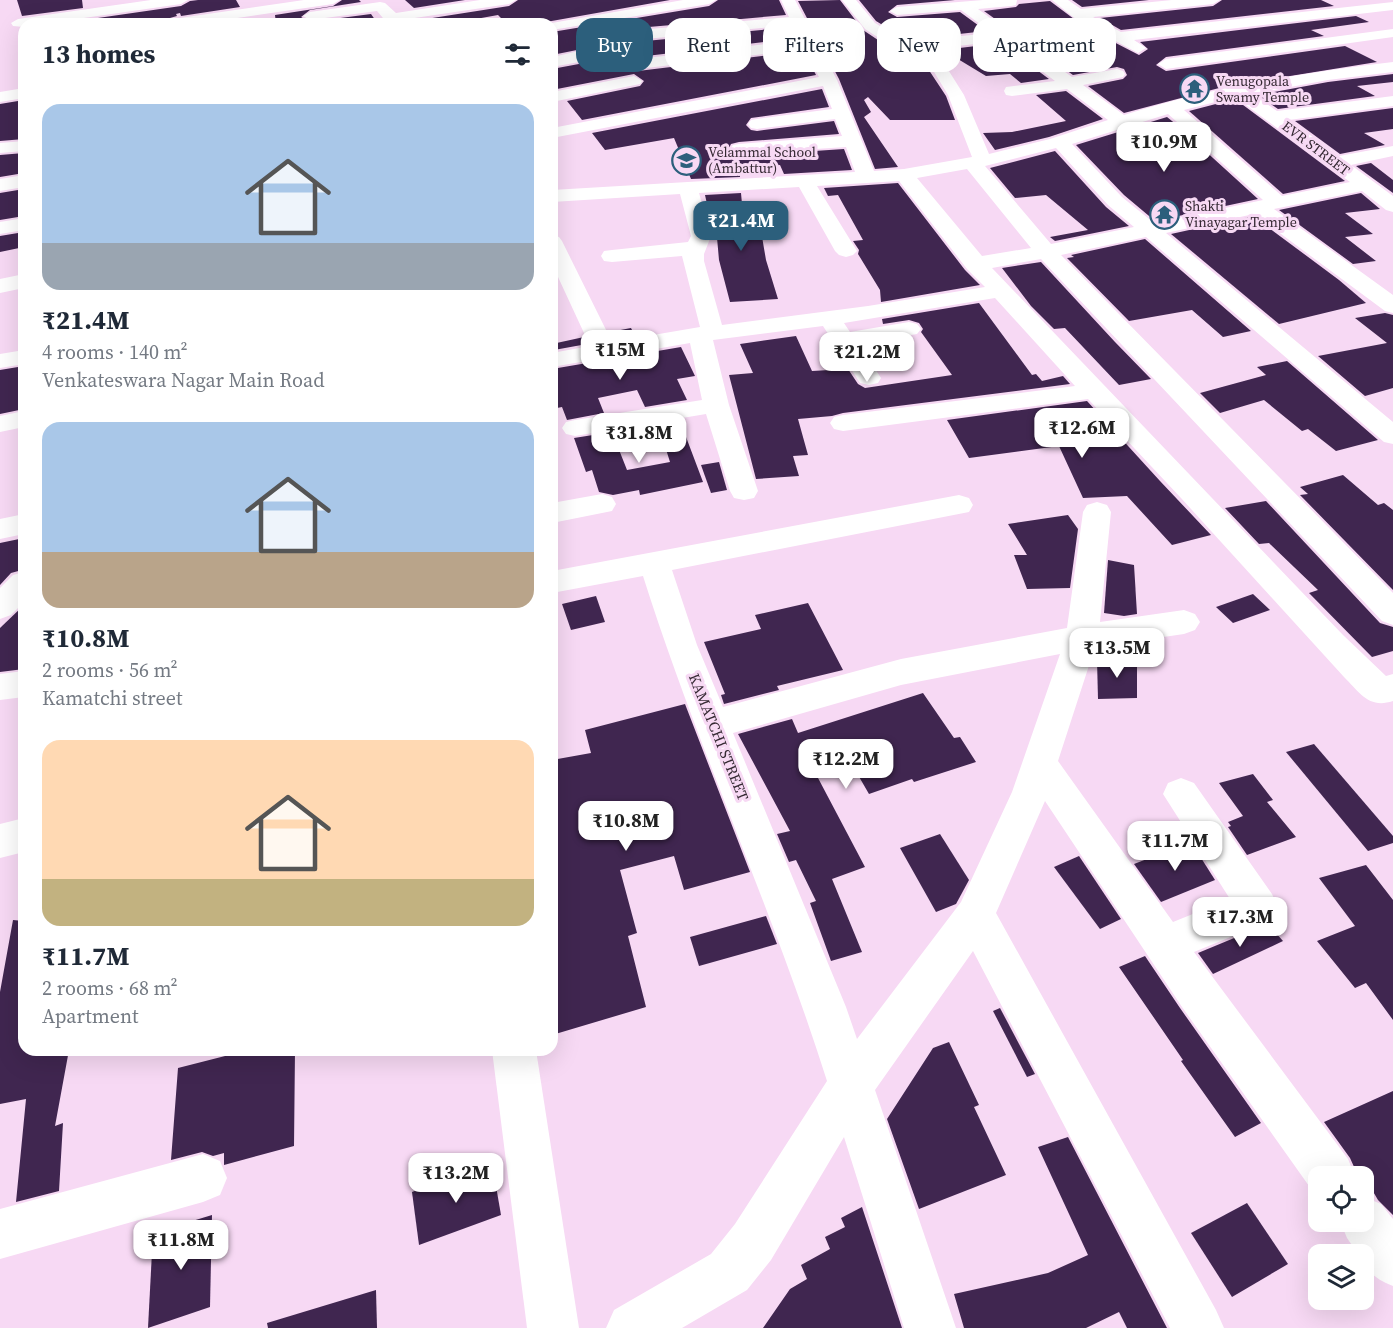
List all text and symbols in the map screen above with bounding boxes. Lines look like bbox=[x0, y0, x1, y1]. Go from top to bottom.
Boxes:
chip: Buy bbox=[576, 18, 653, 72]
chip: Rent bbox=[665, 18, 751, 72]
chip: Filters bbox=[763, 18, 865, 72]
chip: New bbox=[877, 18, 961, 72]
chip: Apartment bbox=[973, 18, 1116, 72]
text: 13 homes bbox=[42, 36, 155, 72]
icon: filters bbox=[501, 38, 534, 71]
place label: Venugopala Swamy Temple bbox=[1216, 71, 1309, 107]
temple icon: Venugopala Swamy Temple bbox=[1179, 73, 1211, 105]
street label: EVR STREET bbox=[1278, 116, 1354, 180]
pin: ₹10.9M bbox=[1115, 122, 1213, 173]
text: ₹10.9M bbox=[1130, 127, 1198, 155]
place label: Velammal School (Ambattur) bbox=[708, 142, 816, 178]
icon: home bbox=[234, 143, 342, 251]
school or university icon: Velammal School (Ambattur) bbox=[671, 144, 703, 176]
place label: Shakti Vinayagar Temple bbox=[1185, 196, 1297, 232]
temple icon: Shakti Vinayagar Temple bbox=[1148, 198, 1180, 230]
pin: ₹21.4M bbox=[692, 201, 790, 252]
text: ₹21.4M bbox=[707, 206, 775, 234]
text: ₹21.4M bbox=[42, 302, 129, 338]
pin: ₹15M bbox=[584, 330, 656, 381]
pin: ₹21.2M bbox=[818, 332, 916, 383]
text: ₹15M bbox=[595, 335, 645, 363]
text: ₹21.2M bbox=[833, 337, 901, 365]
text: 4 rooms · 140 m² bbox=[42, 338, 188, 366]
text: Venkateswara Nagar Main Road bbox=[42, 366, 324, 394]
pin: ₹12.6M bbox=[1033, 408, 1131, 459]
pin: ₹31.8M bbox=[590, 413, 688, 464]
text: ₹12.6M bbox=[1048, 413, 1116, 441]
text: ₹31.8M bbox=[605, 418, 673, 446]
icon: home bbox=[234, 461, 342, 569]
text: ₹10.8M bbox=[42, 620, 129, 656]
pin: ₹13.5M bbox=[1068, 628, 1166, 679]
text: ₹13.5M bbox=[1083, 633, 1151, 661]
text: 2 rooms · 56 m² bbox=[42, 656, 178, 684]
street label: KAMATCHI STREET bbox=[684, 670, 754, 804]
text: Kamatchi street bbox=[42, 684, 182, 712]
pin: ₹12.2M bbox=[797, 739, 895, 790]
text: ₹12.2M bbox=[812, 744, 880, 772]
icon: home bbox=[234, 779, 342, 887]
pin: ₹10.8M bbox=[577, 801, 675, 852]
text: ₹10.8M bbox=[592, 806, 660, 834]
pin: ₹11.7M bbox=[1126, 821, 1224, 872]
text: ₹11.7M bbox=[1141, 826, 1209, 854]
pin: ₹17.3M bbox=[1191, 897, 1289, 948]
text: ₹17.3M bbox=[1206, 902, 1274, 930]
text: ₹11.7M bbox=[42, 938, 129, 974]
text: 2 rooms · 68 m² bbox=[42, 974, 178, 1002]
text: Apartment bbox=[42, 1002, 139, 1030]
pin: ₹13.2M bbox=[407, 1153, 505, 1204]
text: ₹13.2M bbox=[422, 1158, 490, 1186]
map controls bbox=[1308, 1166, 1374, 1310]
button: locate bbox=[1308, 1166, 1374, 1232]
pin: ₹11.8M bbox=[132, 1220, 230, 1271]
text: ₹11.8M bbox=[147, 1225, 215, 1253]
button: layers bbox=[1308, 1244, 1374, 1310]

